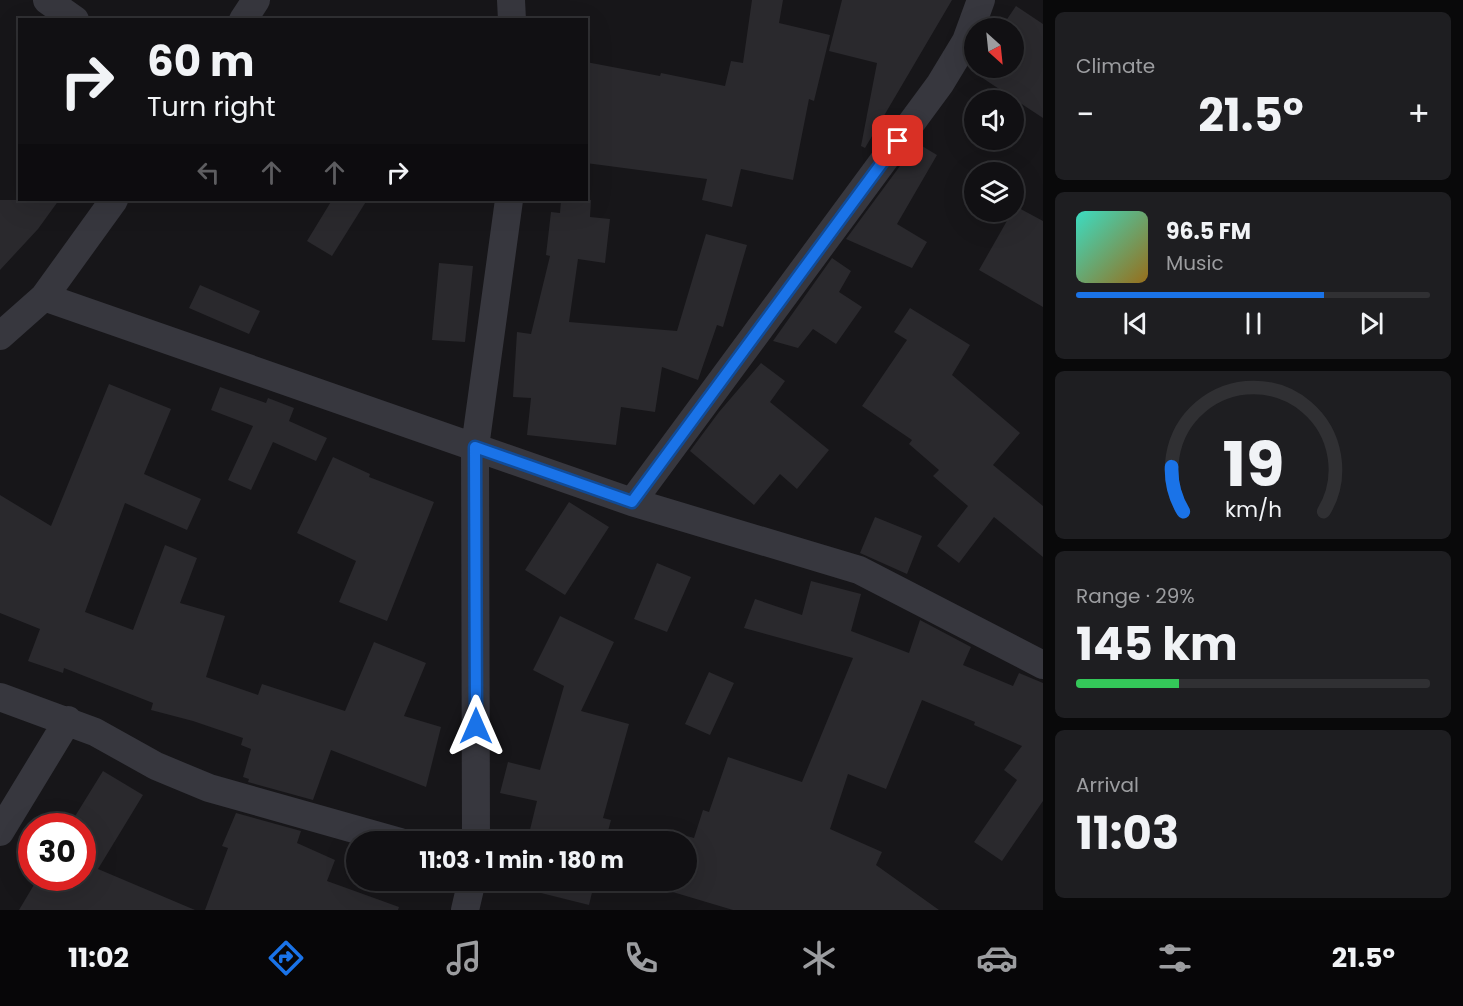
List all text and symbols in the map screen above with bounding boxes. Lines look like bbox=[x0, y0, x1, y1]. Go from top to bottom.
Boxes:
north arrow bbox=[964, 18, 1024, 78]
map controls bbox=[964, 18, 1024, 222]
text: 60 m bbox=[147, 32, 255, 91]
icon: right bbox=[48, 42, 126, 120]
text: Climate bbox=[1076, 52, 1155, 80]
text: 21.5° bbox=[1198, 84, 1304, 147]
text: Turn right bbox=[147, 88, 276, 125]
button: sound bbox=[964, 90, 1024, 150]
text: − bbox=[1076, 91, 1094, 138]
text: + bbox=[1407, 91, 1430, 138]
pin bbox=[872, 115, 923, 166]
icon: arrive bbox=[881, 124, 914, 157]
icon: left bbox=[192, 156, 225, 189]
icon: ahead bbox=[255, 156, 288, 189]
icon: ahead bbox=[318, 156, 351, 189]
icon: right bbox=[381, 156, 414, 189]
button: layers bbox=[964, 162, 1024, 222]
text: 96.5 FM bbox=[1166, 216, 1251, 247]
text: Music bbox=[1166, 249, 1224, 277]
icon: previous bbox=[1119, 307, 1152, 340]
icon: pause bbox=[1237, 307, 1270, 340]
icon: next bbox=[1355, 307, 1388, 340]
text: 19 bbox=[1222, 420, 1284, 508]
text: km/h bbox=[1224, 494, 1282, 525]
text: Range · 29% bbox=[1076, 582, 1195, 610]
text: 145 km bbox=[1076, 613, 1238, 676]
position arrow bbox=[444, 694, 508, 758]
text: Arrival bbox=[1076, 771, 1139, 799]
text: 11:03 bbox=[1076, 802, 1179, 865]
speed limit sign: 30 bbox=[18, 813, 96, 891]
text: 11:03 · 1 min · 180 m bbox=[419, 845, 624, 876]
icon: directions bbox=[265, 937, 307, 979]
icon: music bbox=[443, 937, 485, 979]
icon: phone bbox=[620, 937, 662, 979]
icon: climate bbox=[798, 937, 840, 979]
icon: car bbox=[976, 937, 1018, 979]
icon: filters bbox=[1154, 937, 1196, 979]
text: 11:02 bbox=[68, 939, 129, 976]
text: 21.5° bbox=[1332, 939, 1395, 976]

